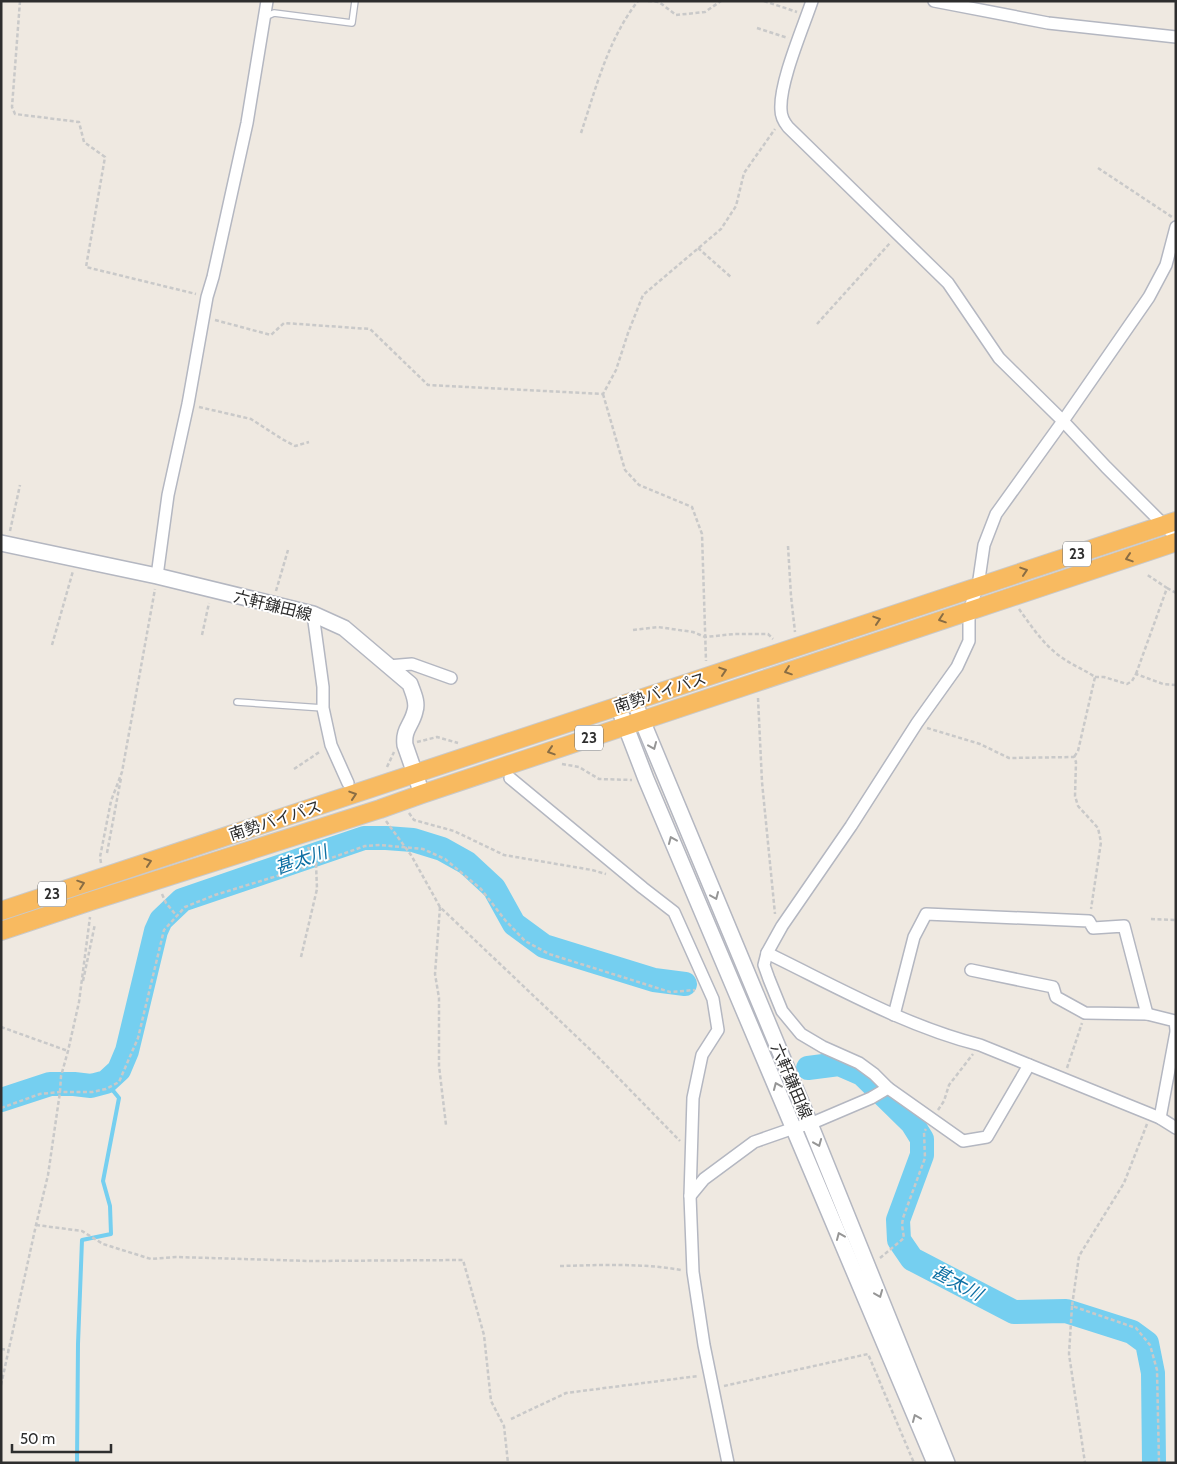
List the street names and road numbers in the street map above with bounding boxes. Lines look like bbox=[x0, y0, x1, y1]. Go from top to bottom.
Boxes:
road number: 23 bbox=[1063, 542, 1091, 566]
street label: 六軒鎌田線 bbox=[232, 587, 314, 624]
street label: 南勢バイパス bbox=[612, 669, 709, 716]
road number: 23 bbox=[575, 726, 603, 750]
street label: 南勢バイパス bbox=[227, 797, 324, 844]
road number: 23 bbox=[38, 882, 66, 906]
street label: 六軒鎌田線 bbox=[767, 1041, 816, 1122]

